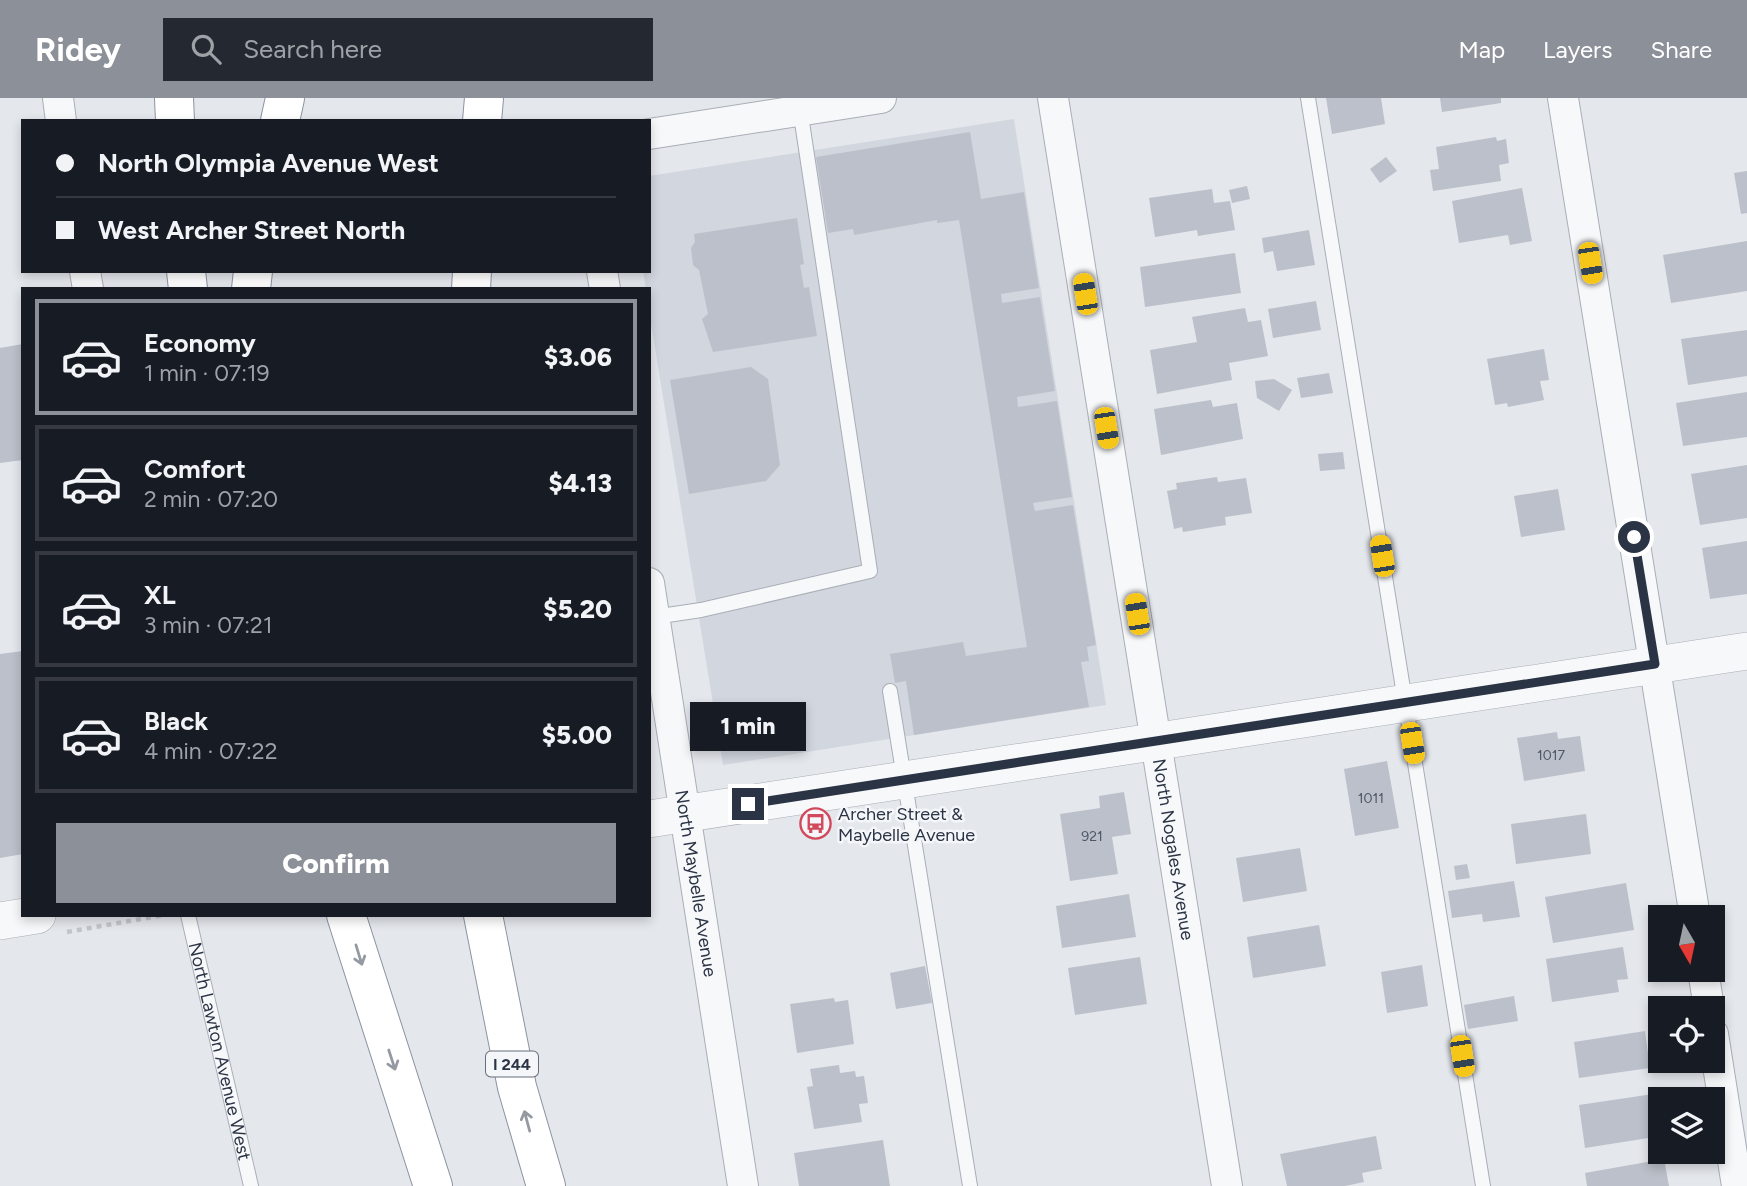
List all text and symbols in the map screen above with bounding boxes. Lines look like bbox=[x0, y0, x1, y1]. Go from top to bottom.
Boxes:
search box bbox=[163, 18, 653, 81]
text: Ridey bbox=[35, 30, 121, 69]
icon: search bbox=[187, 30, 225, 68]
text: Search here bbox=[243, 33, 382, 65]
text: Map bbox=[1458, 35, 1505, 64]
text: Layers bbox=[1543, 35, 1612, 64]
text: Share bbox=[1650, 35, 1712, 64]
text: North Olympia Avenue West bbox=[98, 147, 439, 179]
text: West Archer Street North bbox=[98, 214, 405, 246]
car bbox=[1577, 241, 1604, 285]
car bbox=[1072, 272, 1099, 316]
icon: car bbox=[60, 326, 123, 389]
text: Economy bbox=[144, 327, 256, 359]
text: $3.06 bbox=[544, 341, 612, 373]
text: 1 min · 07:19 bbox=[144, 359, 270, 387]
car bbox=[1093, 406, 1120, 450]
icon: car bbox=[60, 452, 123, 515]
text: Comfort bbox=[144, 453, 246, 485]
text: $4.13 bbox=[548, 467, 612, 499]
text: 2 min · 07:20 bbox=[144, 485, 278, 513]
route start bbox=[1618, 521, 1650, 553]
car bbox=[1369, 534, 1396, 578]
icon: car bbox=[60, 578, 123, 641]
text: XL bbox=[144, 579, 176, 611]
car bbox=[1124, 592, 1151, 636]
text: $5.20 bbox=[543, 593, 612, 625]
text: 3 min · 07:21 bbox=[144, 611, 272, 639]
callout: 1 min bbox=[690, 702, 806, 752]
icon: car bbox=[60, 704, 123, 767]
text: Black bbox=[144, 705, 208, 737]
text: 1 min bbox=[721, 712, 775, 740]
text: $5.00 bbox=[542, 719, 612, 751]
car bbox=[1399, 721, 1426, 765]
text: 4 min · 07:22 bbox=[144, 737, 278, 765]
house number: 1017 bbox=[1537, 747, 1566, 764]
street label: North Nogales Avenue bbox=[1148, 757, 1199, 942]
street label: North Maybelle Avenue bbox=[670, 788, 721, 979]
route end bbox=[732, 788, 764, 820]
house number: 1011 bbox=[1358, 790, 1384, 807]
place label: Archer Street & Maybelle Avenue bbox=[838, 803, 975, 846]
bus stop icon: Archer Street & Maybelle Avenue bbox=[798, 807, 832, 841]
button: Confirm bbox=[56, 823, 616, 903]
house number: 921 bbox=[1081, 828, 1103, 845]
north arrow bbox=[1648, 905, 1726, 982]
map controls bbox=[1648, 905, 1725, 1164]
street label: North Lawton Avenue West bbox=[184, 940, 256, 1163]
one-way arrow bbox=[353, 944, 366, 966]
button: locate bbox=[1648, 996, 1725, 1073]
car bbox=[1449, 1034, 1476, 1078]
one-way arrow bbox=[387, 1049, 399, 1071]
road number: I 244 bbox=[486, 1052, 538, 1076]
button: layers bbox=[1648, 1087, 1725, 1164]
one-way arrow bbox=[519, 1110, 532, 1132]

